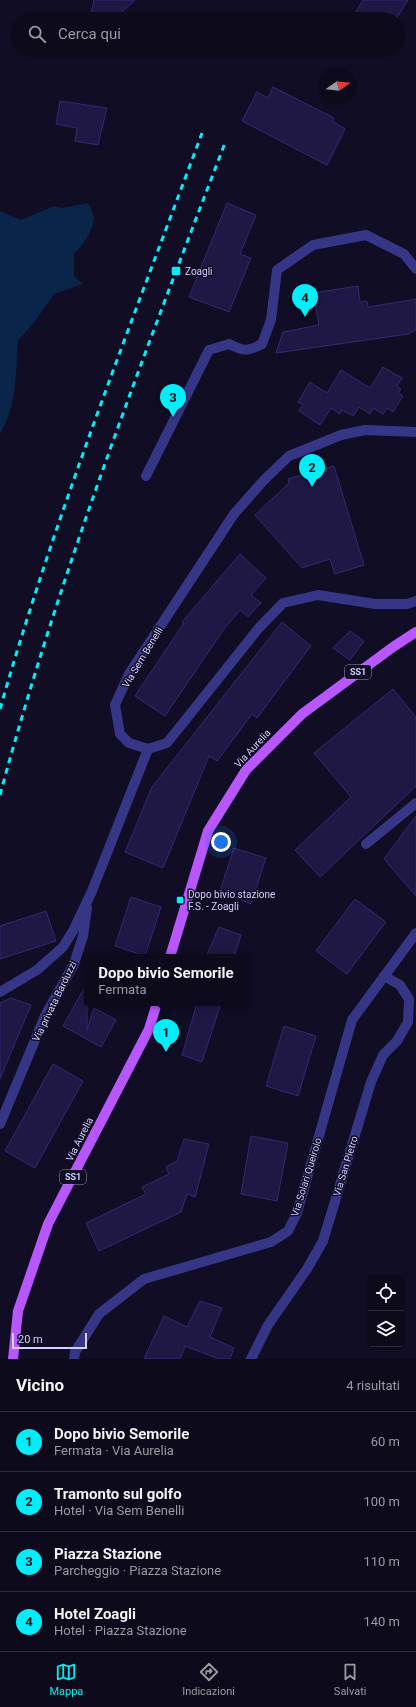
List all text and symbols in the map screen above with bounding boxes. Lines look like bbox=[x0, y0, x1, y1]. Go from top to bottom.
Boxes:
search box bbox=[12, 12, 404, 56]
icon: search bbox=[26, 23, 48, 45]
text: Cerca qui bbox=[58, 25, 121, 43]
north arrow bbox=[320, 68, 356, 104]
marker: Zoagli bbox=[170, 265, 182, 277]
place label: Zoagli bbox=[185, 266, 213, 277]
pin: 4 bbox=[292, 284, 318, 317]
pin: 3 bbox=[160, 384, 186, 417]
pin: 2 bbox=[299, 454, 325, 487]
street label: Via Sem Benelli bbox=[120, 625, 165, 690]
road number: SS1 bbox=[345, 665, 371, 679]
street label: Via Aurelia bbox=[232, 727, 273, 770]
your location bbox=[211, 832, 231, 852]
place label: Dopo bivio stazione F.S. - Zoagli bbox=[188, 889, 275, 912]
marker: Dopo bivio stazione F.S. - Zoagli bbox=[175, 895, 185, 905]
popup bbox=[84, 954, 248, 1006]
street label: Via privata Barduzzi bbox=[30, 959, 79, 1043]
text: Dopo bivio Semorile bbox=[98, 964, 234, 982]
text: Fermata bbox=[98, 982, 146, 997]
pin: 1 bbox=[153, 1019, 179, 1052]
street label: Via Aurelia bbox=[64, 1116, 95, 1163]
street label: Via San Pietro bbox=[331, 1134, 360, 1198]
street label: Via Solari Queirolo bbox=[289, 1136, 324, 1218]
road number: SS1 bbox=[60, 1170, 86, 1184]
map controls bbox=[368, 1275, 404, 1347]
button: locate bbox=[368, 1275, 404, 1311]
button: layers bbox=[368, 1311, 404, 1347]
scale bar bbox=[12, 1331, 87, 1350]
text: 20 m bbox=[18, 1333, 43, 1346]
text: Vicino bbox=[16, 1375, 64, 1395]
text: 4 risultati bbox=[346, 1378, 400, 1393]
text: Dopo bivio Semorile bbox=[54, 1425, 189, 1443]
text: 1 bbox=[25, 1434, 33, 1449]
text: 60 m bbox=[371, 1434, 400, 1449]
text: Fermata · Via Aurelia bbox=[54, 1443, 174, 1458]
text: Tramonto sul golfo bbox=[54, 1485, 182, 1503]
text: 2 bbox=[25, 1494, 33, 1509]
text: 100 m bbox=[363, 1494, 400, 1509]
text: Hotel · Via Sem Benelli bbox=[54, 1503, 184, 1518]
text: Piazza Stazione bbox=[54, 1545, 162, 1563]
text: 3 bbox=[25, 1554, 33, 1569]
text: 110 m bbox=[363, 1554, 400, 1569]
text: Parcheggio · Piazza Stazione bbox=[54, 1563, 221, 1578]
text: Hotel Zoagli bbox=[54, 1605, 136, 1623]
text: 4 bbox=[25, 1614, 33, 1629]
text: 140 m bbox=[363, 1614, 400, 1629]
text: Hotel · Piazza Stazione bbox=[54, 1623, 187, 1638]
tab: Mappa bbox=[49, 1661, 83, 1698]
tab: Indicazioni bbox=[182, 1661, 235, 1698]
tab: Salvati bbox=[334, 1661, 367, 1698]

